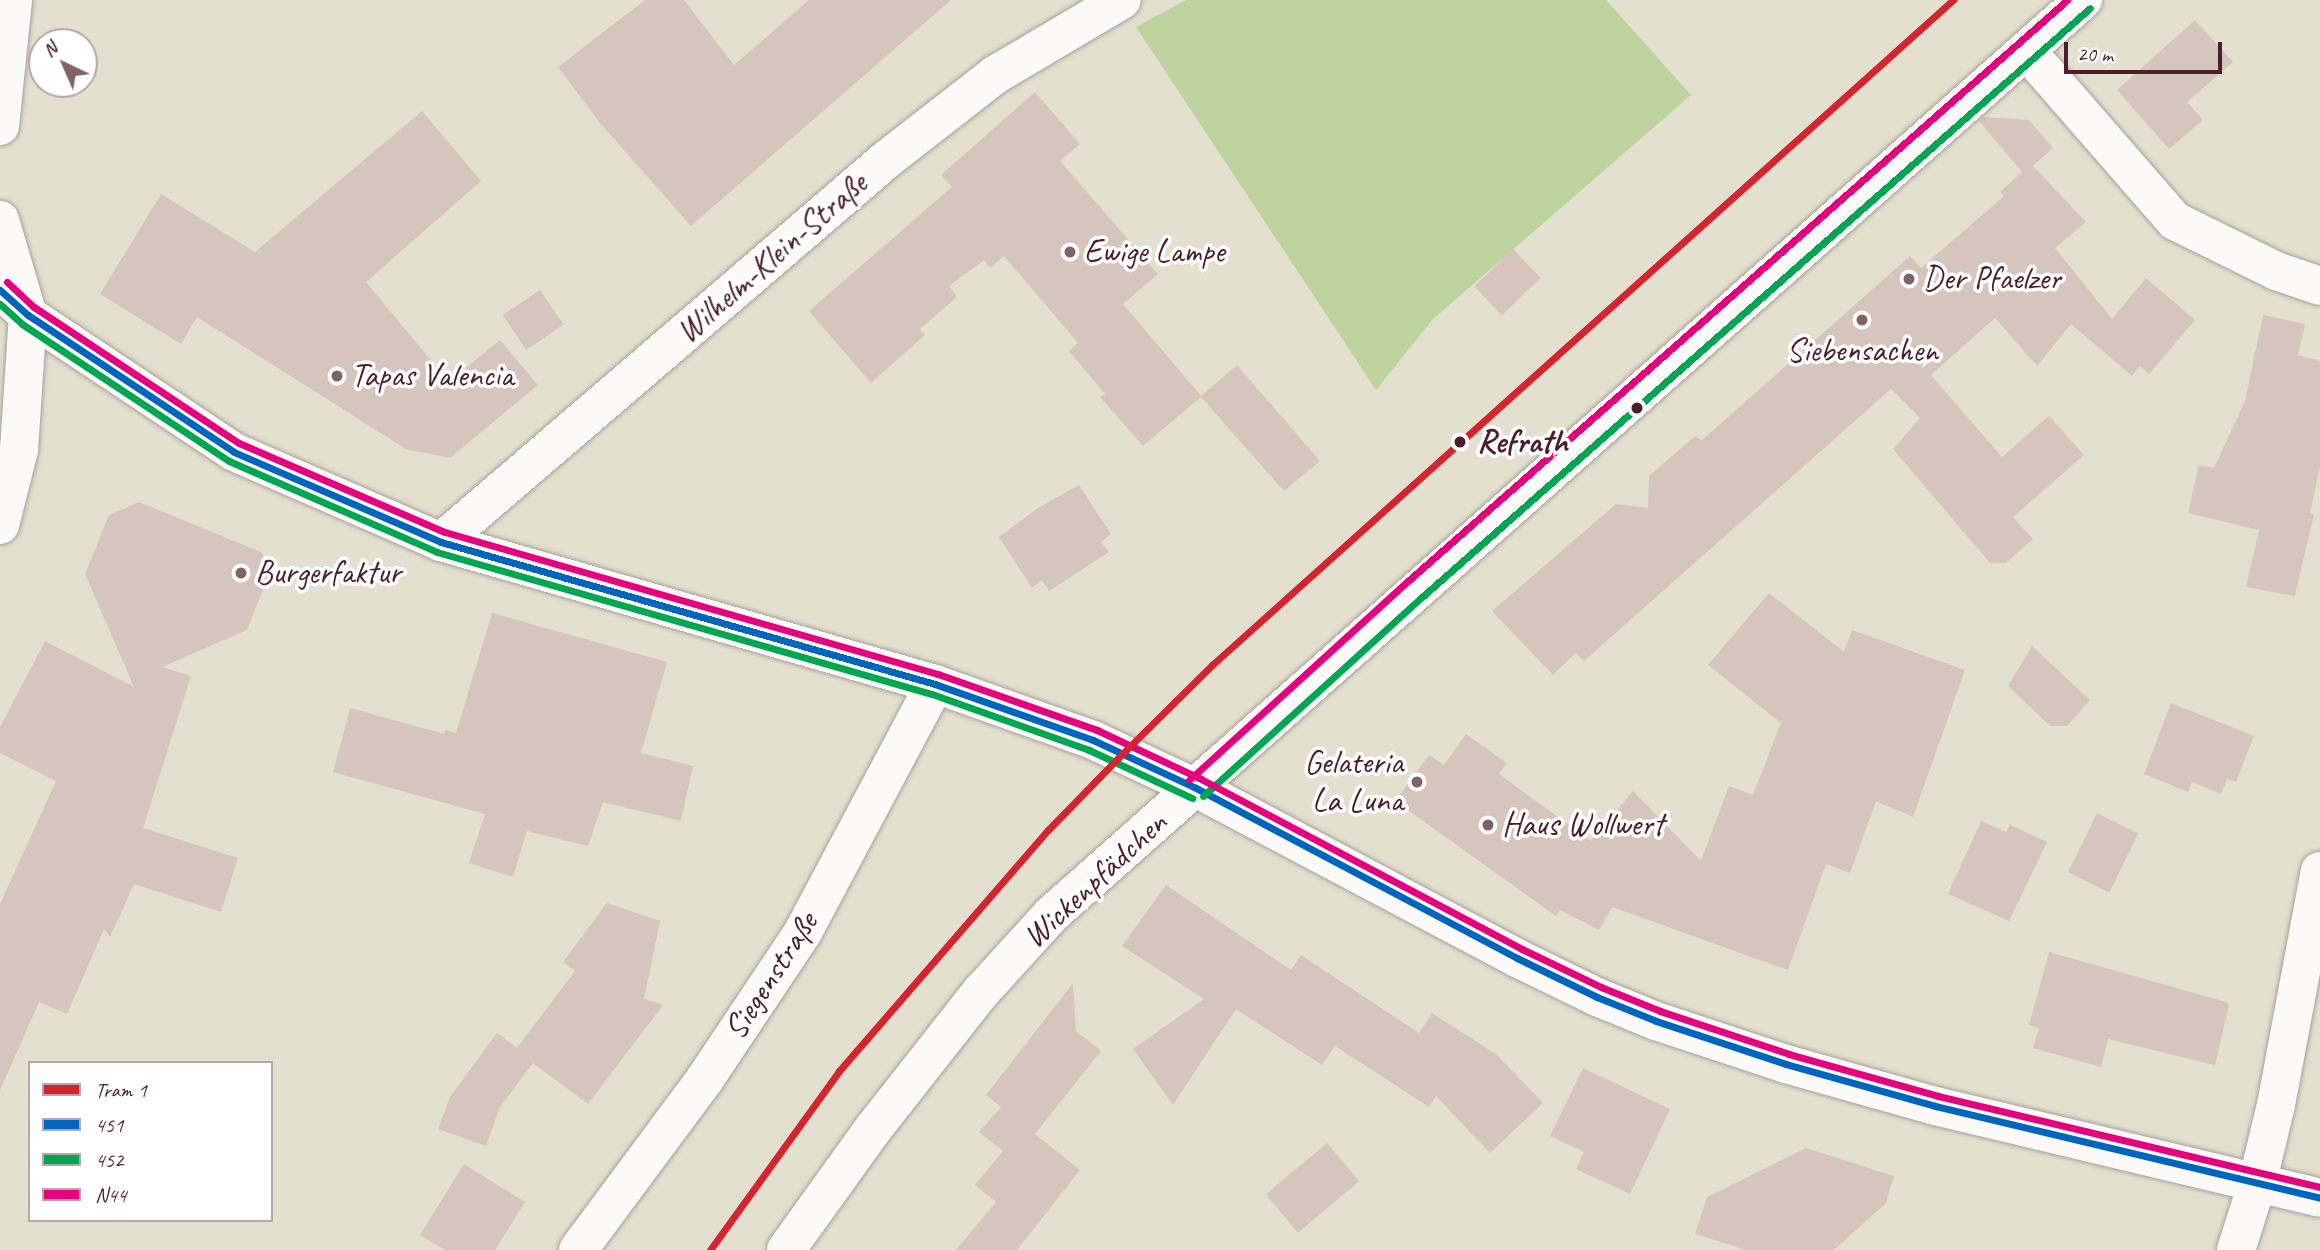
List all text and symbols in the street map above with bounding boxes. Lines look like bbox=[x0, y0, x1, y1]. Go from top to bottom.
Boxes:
north arrow bbox=[28, 28, 98, 98]
scale bar bbox=[2068, 28, 2226, 72]
text: N bbox=[37, 37, 62, 62]
text: 20 m bbox=[2077, 41, 2113, 67]
street label: Wilhelm-Klein-Straße bbox=[669, 164, 875, 352]
place label: Ewige Lampe bbox=[1084, 232, 1225, 272]
marker: Ewige Lampe bbox=[1062, 244, 1078, 260]
place label: Der Pfaelzer bbox=[1923, 259, 2062, 299]
marker: Der Pfaelzer bbox=[1901, 271, 1917, 287]
marker: Siebensachen bbox=[1854, 312, 1870, 328]
place label: Siebensachen bbox=[1786, 331, 1938, 371]
place label: Tapas Valencia bbox=[351, 356, 516, 396]
marker: Tapas Valencia bbox=[329, 368, 345, 384]
unlabelled marker bbox=[1630, 401, 1644, 415]
place label: Refrath bbox=[1477, 422, 1567, 462]
marker: Refrath bbox=[1449, 431, 1471, 453]
place label: Burgerfaktur bbox=[255, 553, 401, 593]
marker: Burgerfaktur bbox=[233, 565, 249, 581]
place label: Gelateria La Luna bbox=[1304, 743, 1403, 821]
marker: Gelateria La Luna bbox=[1409, 774, 1425, 790]
street label: Wickenpfädchen bbox=[1015, 804, 1175, 956]
place label: Haus Wollwert bbox=[1502, 805, 1664, 845]
marker: Haus Wollwert bbox=[1480, 817, 1496, 833]
street label: Siegenstraße bbox=[715, 905, 827, 1047]
legend bbox=[28, 1061, 273, 1222]
text: Tram 1 bbox=[95, 1077, 147, 1103]
text: 451 bbox=[95, 1112, 123, 1138]
text: 452 bbox=[95, 1147, 123, 1173]
text: N44 bbox=[95, 1182, 126, 1208]

